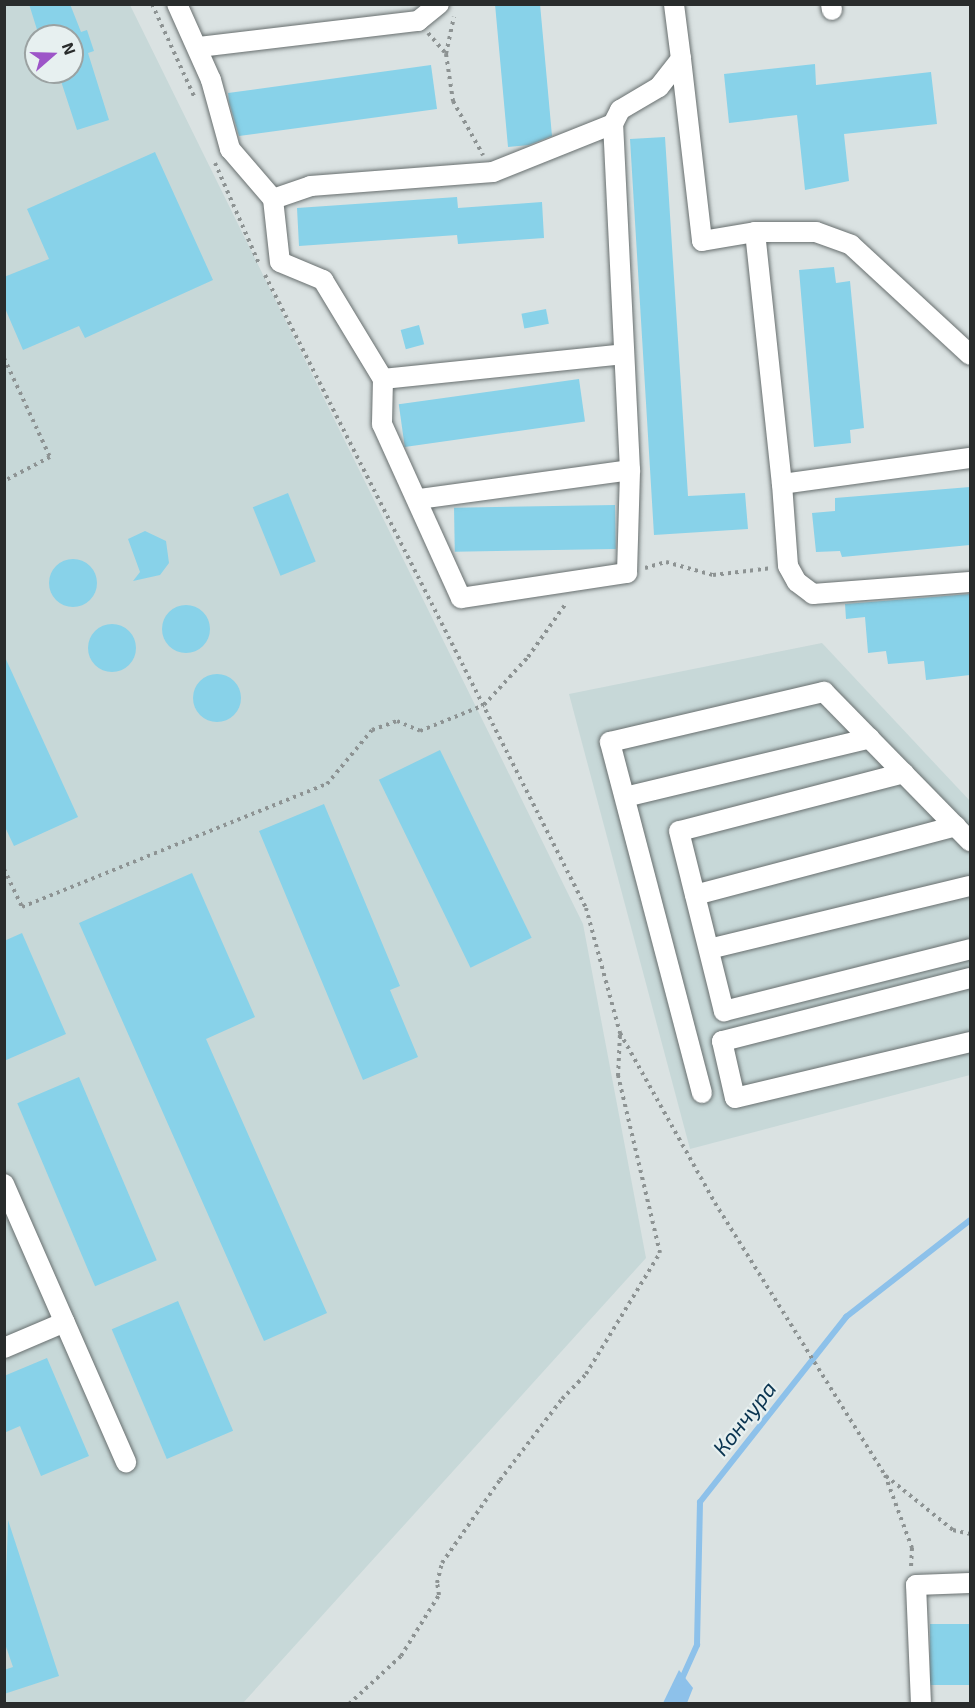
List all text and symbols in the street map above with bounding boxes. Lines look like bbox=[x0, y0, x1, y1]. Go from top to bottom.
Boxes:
north arrow bbox=[24, 24, 84, 84]
text: N bbox=[59, 40, 80, 57]
water label: Кончура bbox=[707, 1376, 781, 1460]

